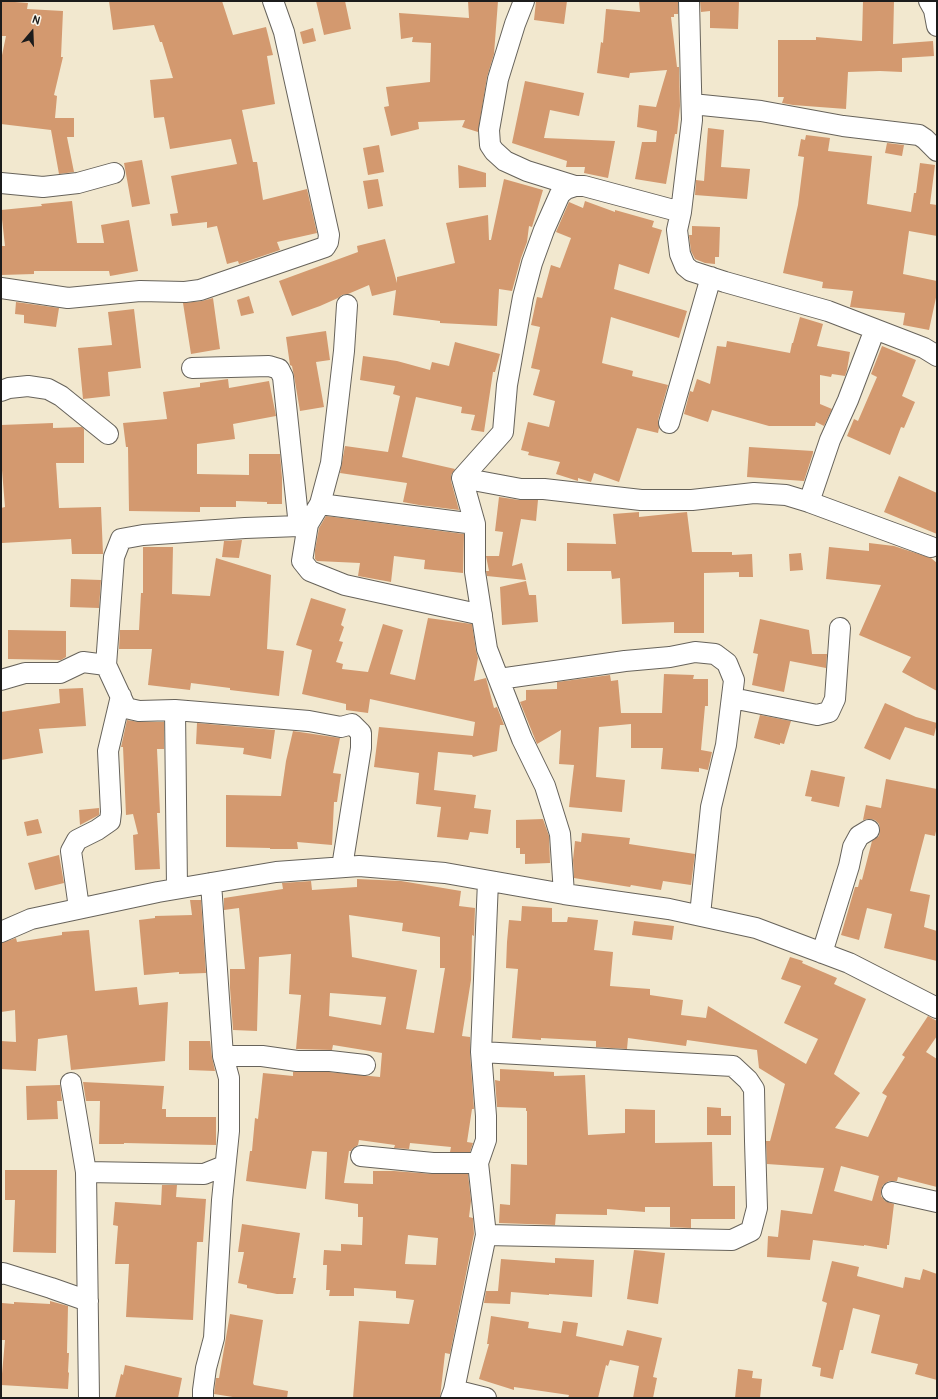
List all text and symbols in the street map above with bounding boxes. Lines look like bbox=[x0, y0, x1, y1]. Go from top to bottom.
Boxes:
north arrow bbox=[12, 12, 52, 52]
text: N bbox=[30, 13, 42, 28]

